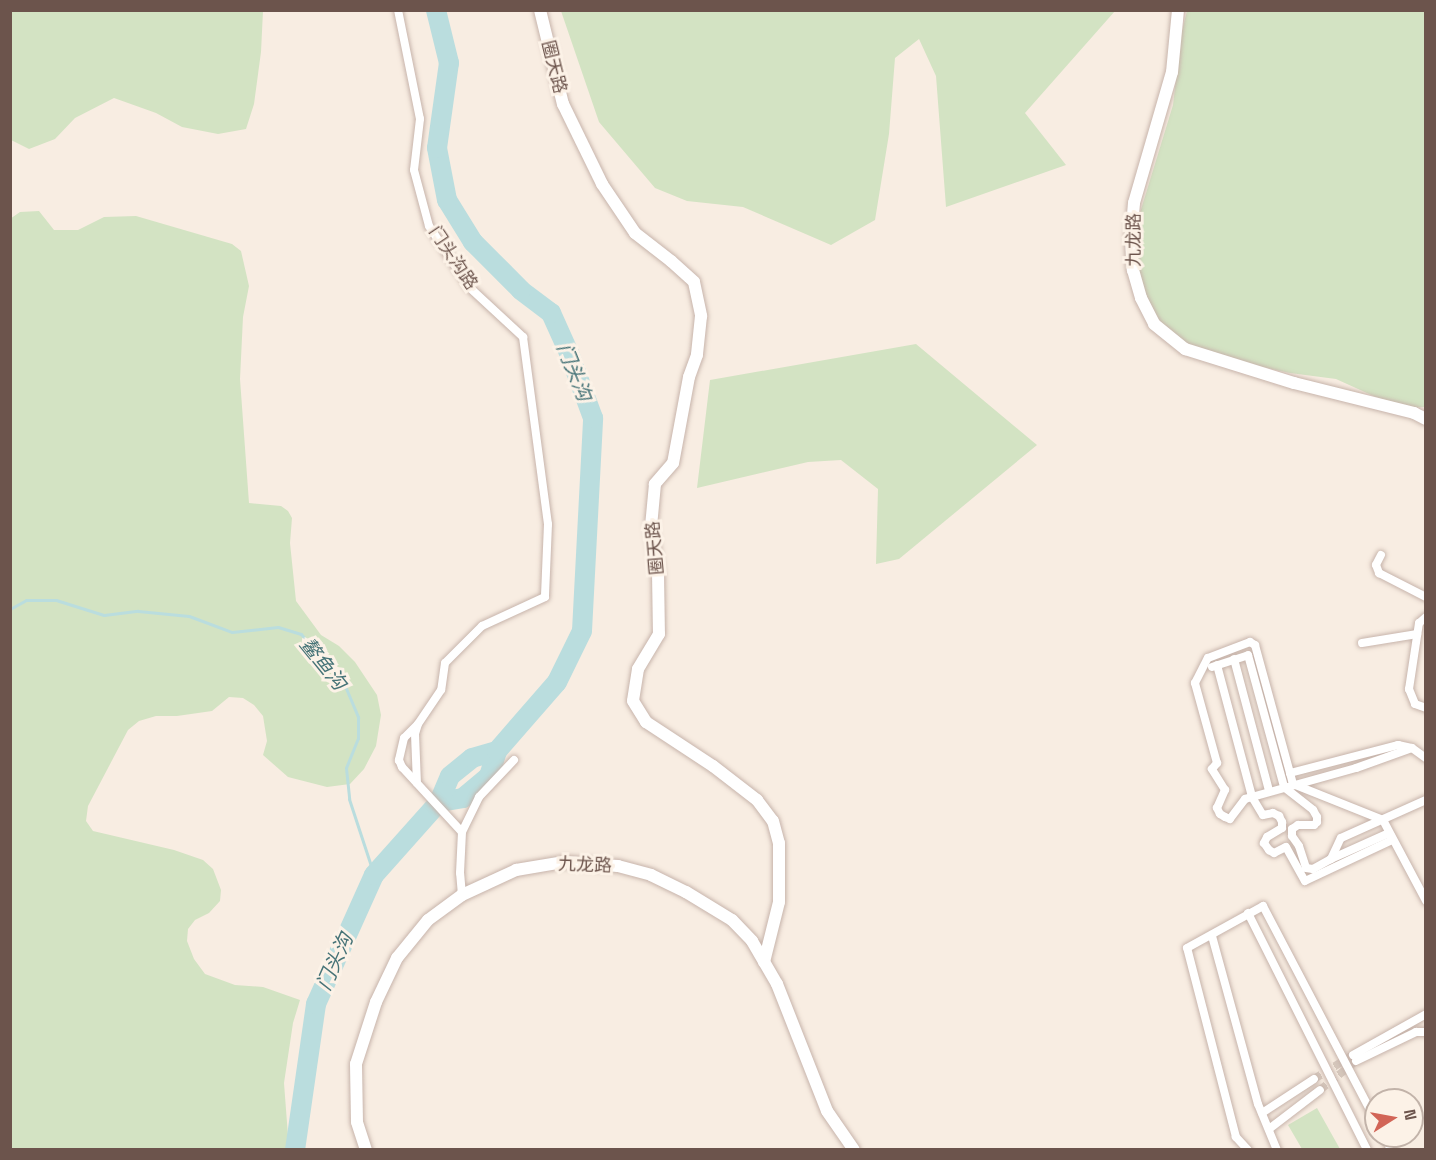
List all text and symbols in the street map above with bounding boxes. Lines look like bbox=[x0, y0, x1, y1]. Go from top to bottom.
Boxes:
street label: 圈天路 bbox=[537, 38, 571, 96]
street label: 九龙路 bbox=[1123, 213, 1145, 267]
street label: 门头沟路 bbox=[424, 222, 482, 294]
water label: 门头沟 bbox=[552, 340, 596, 404]
street label: 圈天路 bbox=[642, 520, 668, 576]
water label: 鳌鱼沟 bbox=[295, 633, 351, 695]
street label: 九龙路 bbox=[558, 853, 612, 877]
water label: 门头沟 bbox=[312, 930, 358, 994]
north arrow bbox=[1364, 1088, 1424, 1148]
text: N bbox=[1399, 1108, 1422, 1122]

